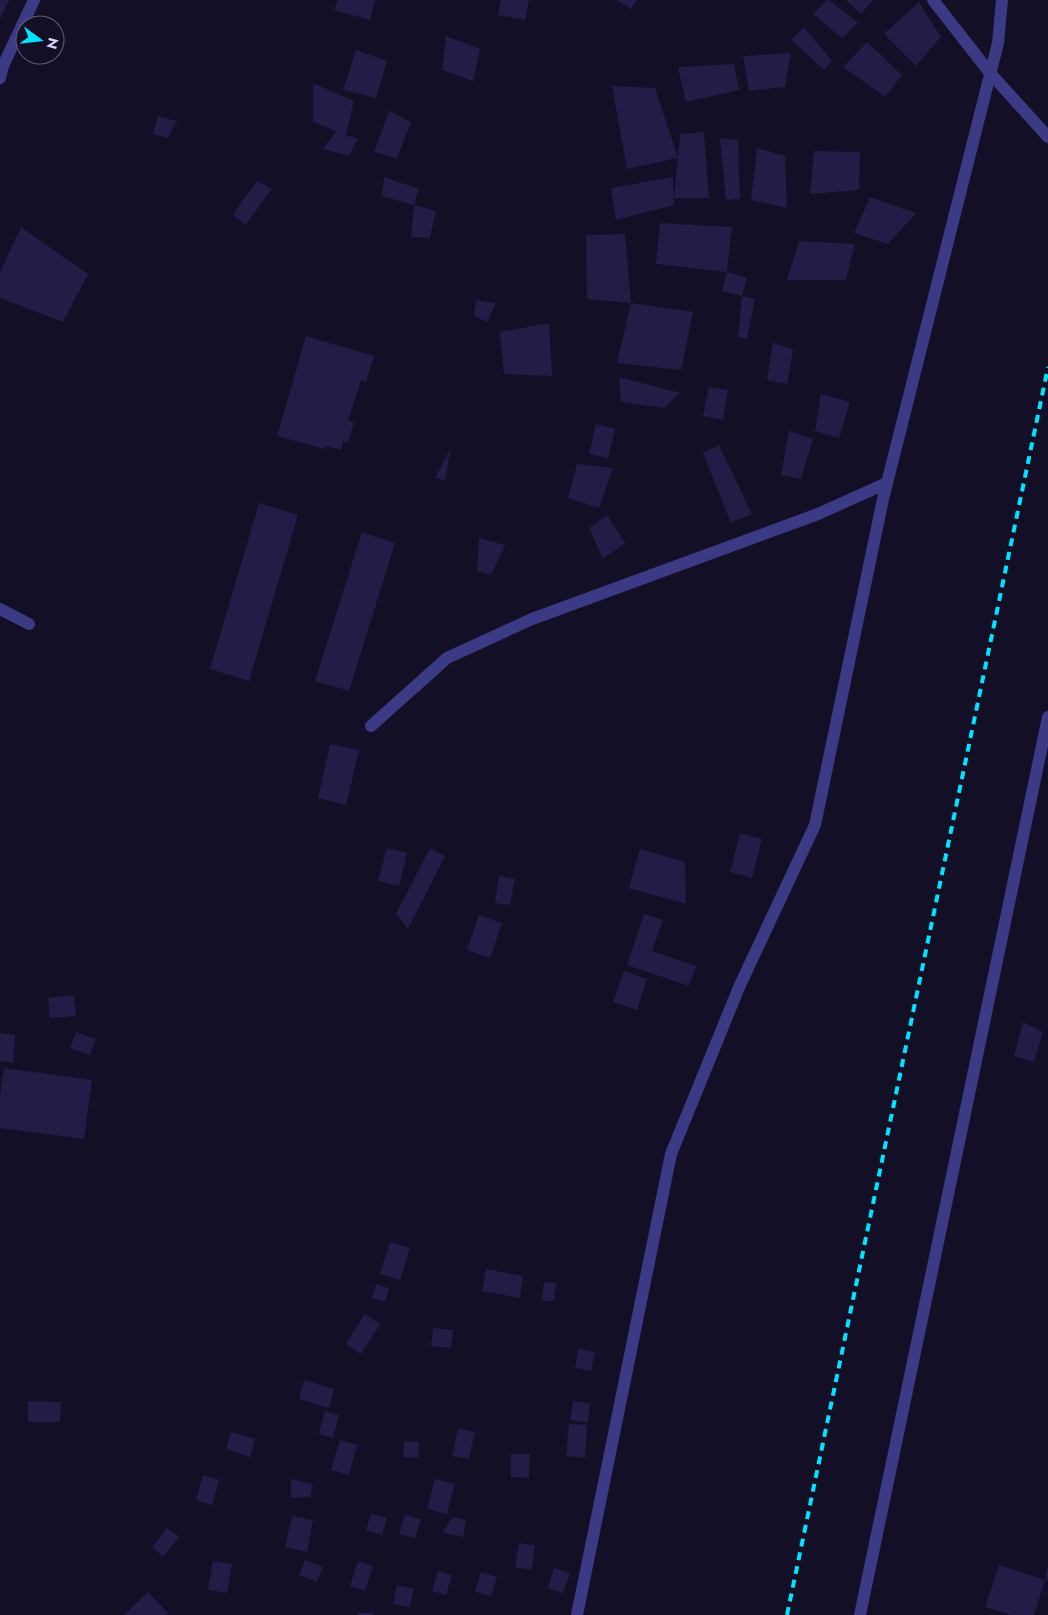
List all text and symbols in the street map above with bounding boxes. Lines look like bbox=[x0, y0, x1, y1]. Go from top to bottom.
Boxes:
north arrow bbox=[15, 15, 65, 65]
text: N bbox=[41, 35, 64, 51]

